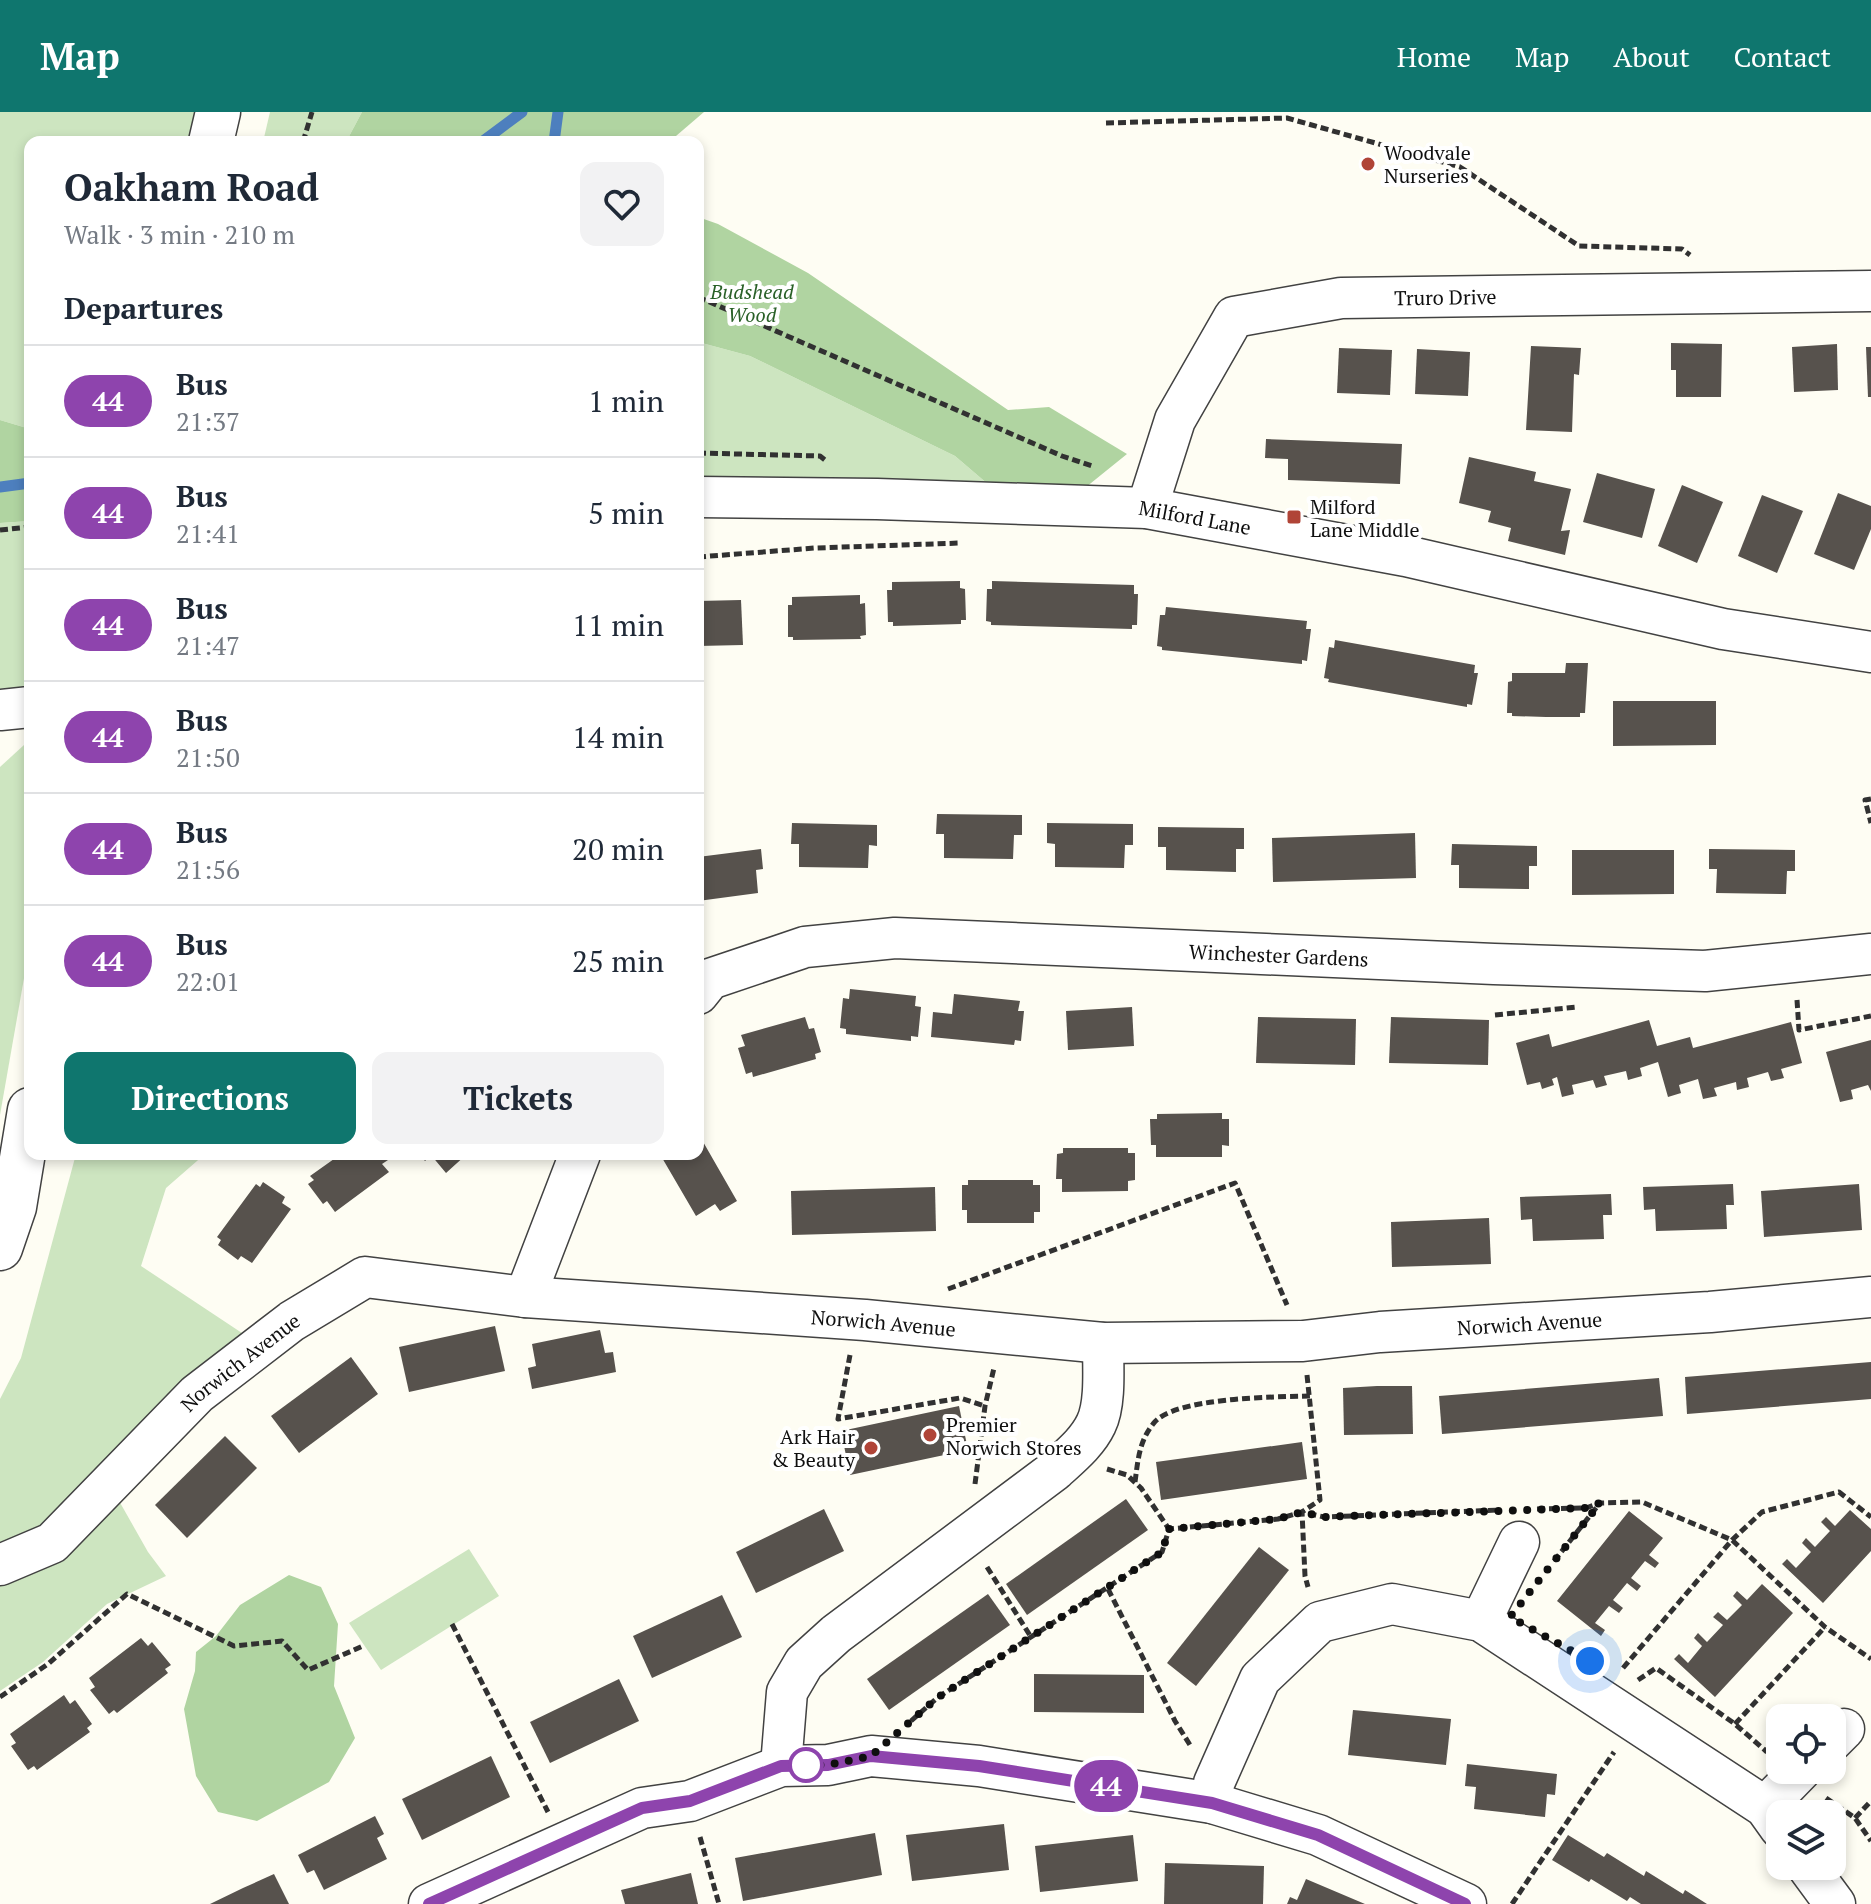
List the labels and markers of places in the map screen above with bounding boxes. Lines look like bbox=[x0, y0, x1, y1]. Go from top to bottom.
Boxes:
place label: Woodvale Nurseries bbox=[1384, 139, 1471, 189]
marker: Woodvale Nurseries bbox=[1359, 155, 1377, 173]
place label: Milford Lane Middle bbox=[1310, 493, 1420, 543]
marker: Milford Lane Middle bbox=[1285, 508, 1303, 526]
place label: Premier Norwich Stores bbox=[946, 1411, 1082, 1461]
place label: Ark Hair & Beauty bbox=[771, 1423, 856, 1473]
marker: Premier Norwich Stores bbox=[921, 1426, 939, 1444]
marker: Ark Hair & Beauty bbox=[862, 1439, 880, 1457]
unlabelled marker bbox=[789, 1748, 823, 1782]

